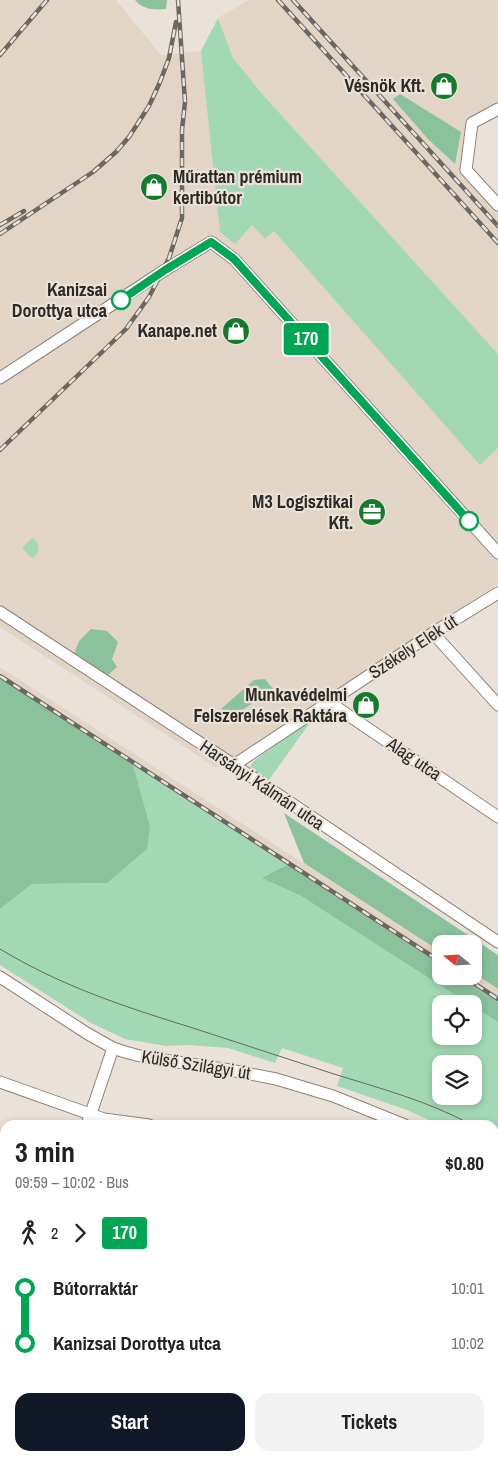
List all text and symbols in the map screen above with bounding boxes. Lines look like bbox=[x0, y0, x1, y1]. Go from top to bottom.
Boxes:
shop icon: Vésnök Kft. bbox=[429, 71, 459, 101]
place label: Vésnök Kft. bbox=[345, 73, 425, 98]
place label: Műrattan prémium kertibútor bbox=[173, 164, 302, 210]
shop icon: Műrattan prémium kertibútor bbox=[139, 172, 169, 202]
place label: Kanizsai Dorottya utca bbox=[12, 277, 108, 323]
marker: Kanizsai Dorottya utca bbox=[111, 290, 131, 310]
shop icon: Kanape.net bbox=[221, 316, 251, 346]
place label: Kanape.net bbox=[137, 318, 217, 343]
line badge: 170 bbox=[277, 323, 335, 355]
text: 170 bbox=[294, 326, 318, 351]
place label: M3 Logisztikai Kft. bbox=[252, 489, 353, 535]
office icon: M3 Logisztikai Kft. bbox=[357, 497, 387, 527]
unlabelled marker bbox=[459, 511, 479, 531]
street label: Székely Elek út bbox=[364, 609, 462, 685]
place label: Munkavédelmi Felszerelések Raktára bbox=[193, 682, 348, 728]
shop icon: Munkavédelmi Felszerelések Raktára bbox=[351, 690, 381, 720]
street label: Alag utca bbox=[381, 730, 447, 786]
street label: Harsányi Kálmán utca bbox=[195, 734, 329, 836]
north arrow bbox=[432, 935, 482, 985]
map controls bbox=[432, 935, 482, 1105]
button: locate bbox=[432, 995, 482, 1045]
street label: Külső Szilágyi út bbox=[140, 1044, 252, 1085]
button: layers bbox=[432, 1055, 482, 1105]
text: 3 min bbox=[15, 1133, 75, 1171]
text: $0.80 bbox=[445, 1150, 484, 1176]
text: 09:59 – 10:02 · Bus bbox=[15, 1171, 129, 1193]
icon: walk bbox=[15, 1219, 43, 1247]
icon: forward bbox=[66, 1219, 94, 1247]
text: 170 bbox=[112, 1220, 137, 1245]
text: 2 bbox=[51, 1222, 58, 1244]
text: Bútorraktár bbox=[53, 1275, 138, 1301]
text: 10:01 bbox=[451, 1277, 484, 1299]
text: Kanizsai Dorottya utca bbox=[53, 1330, 221, 1356]
text: 10:02 bbox=[451, 1332, 484, 1354]
button: Start bbox=[15, 1393, 245, 1451]
button: Tickets bbox=[255, 1393, 484, 1451]

